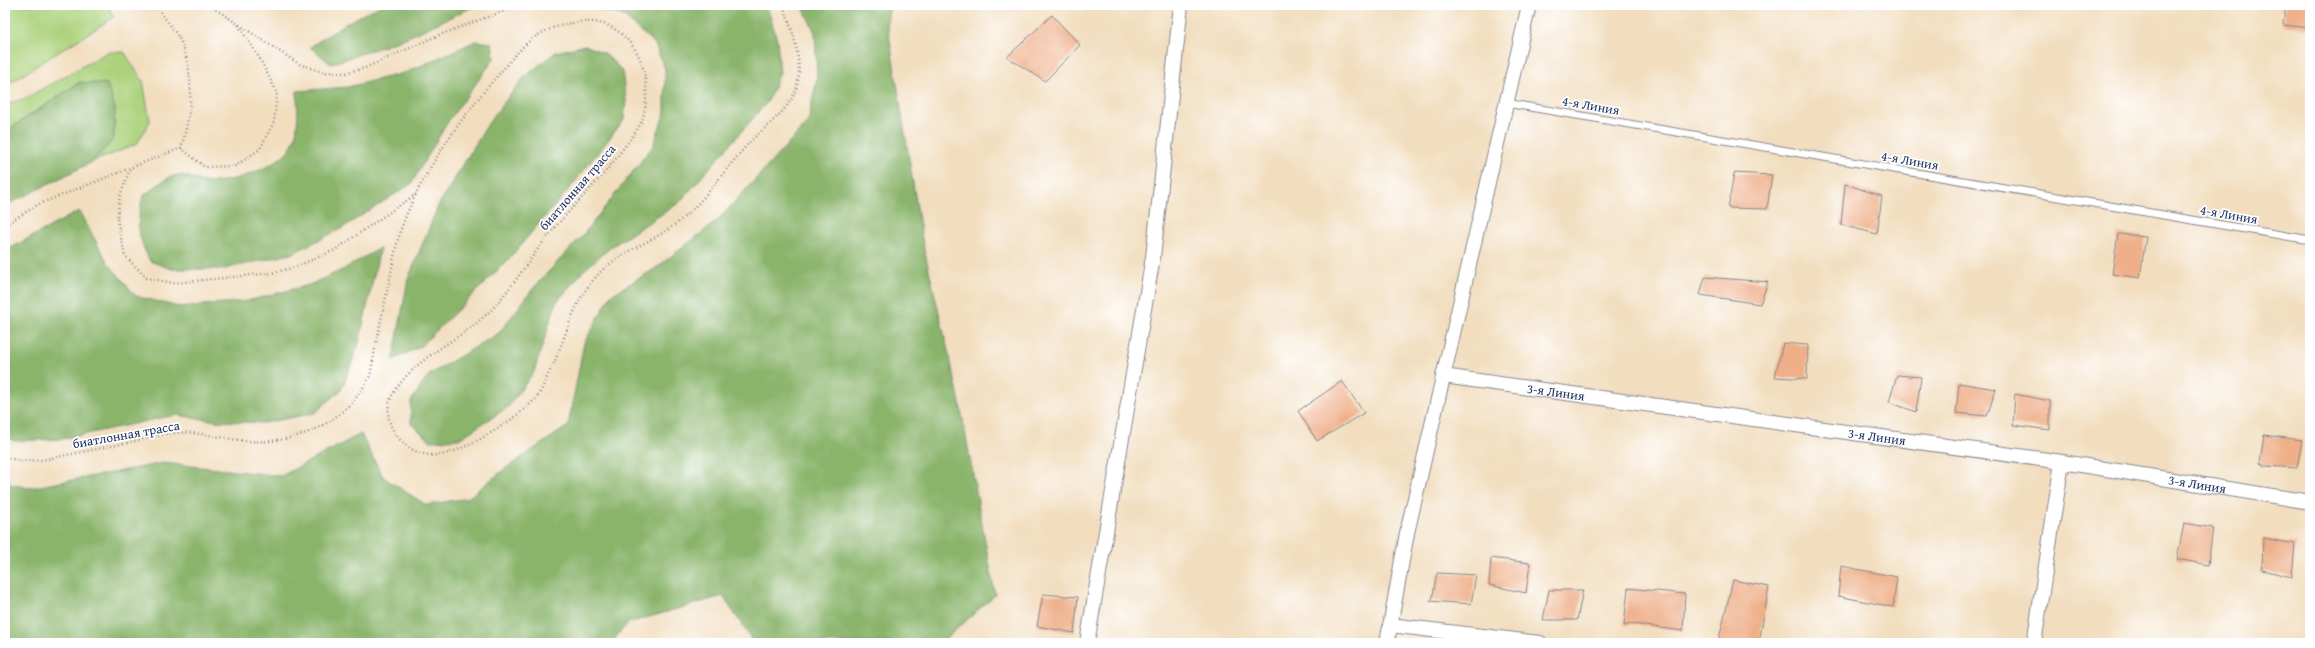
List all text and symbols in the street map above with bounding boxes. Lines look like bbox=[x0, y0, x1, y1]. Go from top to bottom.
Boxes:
street label: 4-я Линия bbox=[1561, 91, 1622, 120]
street label: биатлонная трасса bbox=[535, 140, 621, 235]
street label: 4-я Линия bbox=[1880, 146, 1941, 175]
street label: 4-я Линия bbox=[2199, 200, 2260, 229]
street label: 3-я Линия bbox=[1526, 379, 1586, 406]
street label: биатлонная трасса bbox=[71, 416, 182, 453]
street label: 3-я Линия bbox=[1847, 423, 1907, 450]
street label: 3-я Линия bbox=[2167, 470, 2228, 498]

